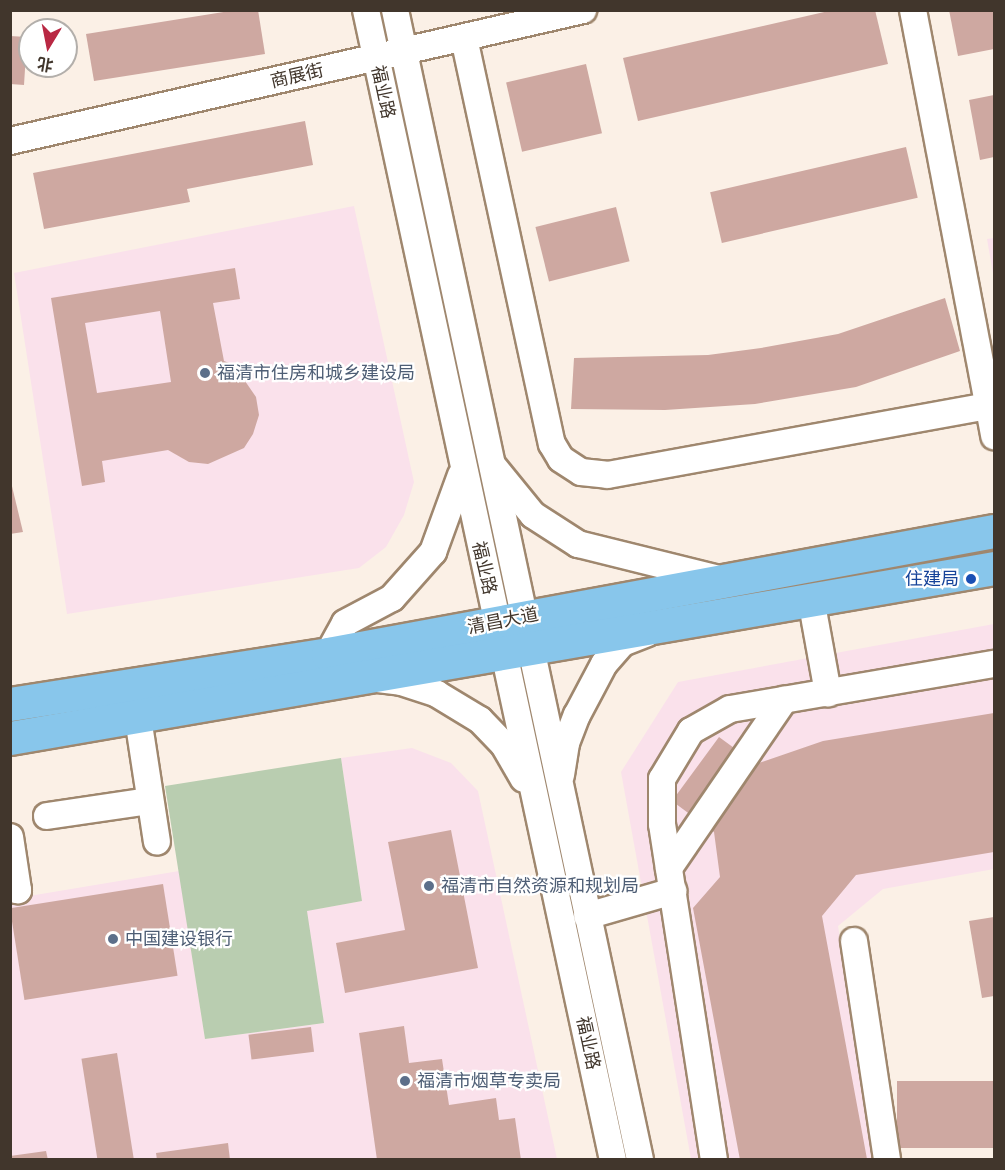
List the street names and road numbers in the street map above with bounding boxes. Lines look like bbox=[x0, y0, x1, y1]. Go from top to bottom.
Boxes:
street label: 商展街 bbox=[268, 59, 326, 93]
street label: 福业路 bbox=[367, 63, 399, 121]
street label: 福业路 bbox=[467, 539, 501, 597]
street label: 清昌大道 bbox=[466, 604, 540, 638]
street label: 福业路 bbox=[572, 1014, 604, 1072]

